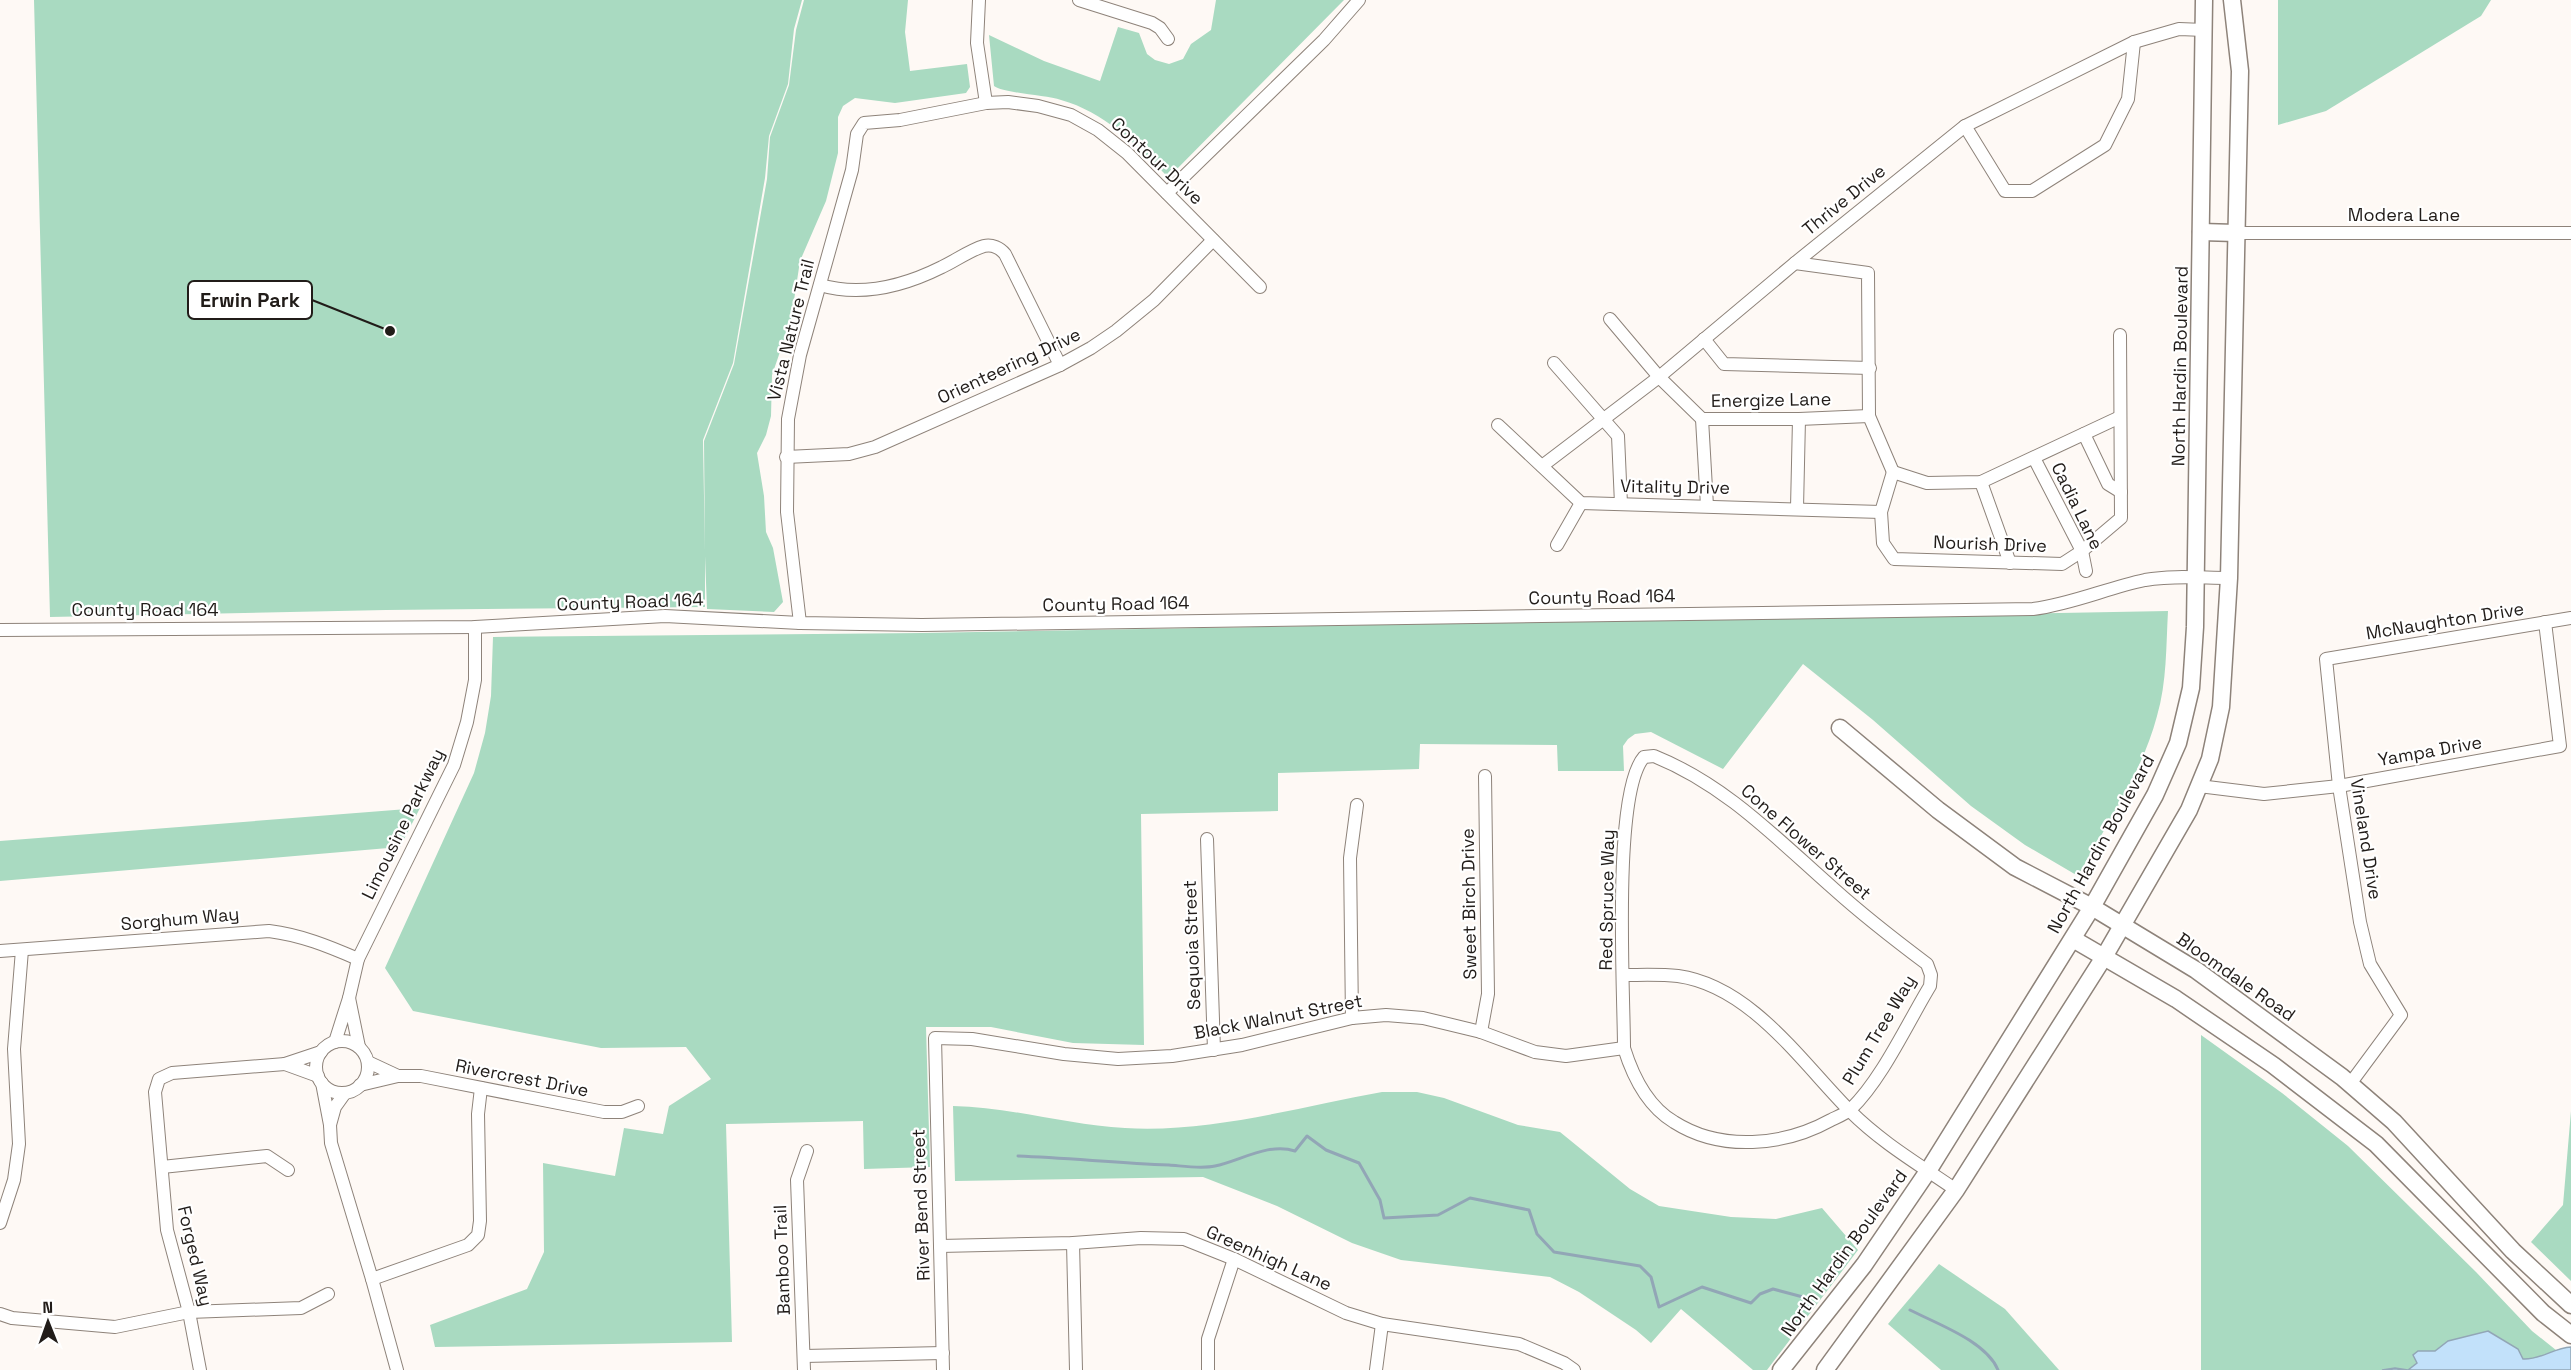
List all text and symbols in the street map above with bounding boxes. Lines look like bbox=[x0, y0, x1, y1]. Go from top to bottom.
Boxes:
street label: Contour Drive bbox=[1106, 112, 1208, 209]
street label: Thrive Drive bbox=[1797, 159, 1890, 240]
street label: Modera Lane bbox=[2348, 203, 2460, 226]
street label: Vista Nature Trail bbox=[762, 257, 819, 403]
street label: North Hardin Boulevard bbox=[2166, 265, 2193, 467]
callout: Erwin Park bbox=[188, 281, 312, 319]
text: Erwin Park bbox=[200, 287, 300, 313]
street label: Orienteering Drive bbox=[933, 322, 1084, 409]
street label: Energize Lane bbox=[1711, 387, 1831, 412]
street label: Cadia Lane bbox=[2046, 458, 2109, 553]
street label: Vitality Drive bbox=[1620, 474, 1730, 499]
street label: Nourish Drive bbox=[1933, 530, 2047, 557]
street label: County Road 164 bbox=[1528, 584, 1676, 609]
street label: County Road 164 bbox=[556, 587, 704, 616]
street label: County Road 164 bbox=[1042, 591, 1190, 616]
street label: McNaughton Drive bbox=[2364, 597, 2526, 644]
street label: County Road 164 bbox=[72, 598, 219, 621]
street label: Yampa Drive bbox=[2376, 730, 2484, 771]
street label: Limousine Parkway bbox=[356, 745, 449, 903]
street label: North Hardin Boulevard bbox=[2042, 750, 2159, 937]
street label: Vineland Drive bbox=[2346, 777, 2387, 901]
street label: Cone Flower Street bbox=[1736, 779, 1876, 905]
street label: Sweet Birch Drive bbox=[1456, 828, 1481, 980]
street label: Red Spruce Way bbox=[1594, 829, 1619, 971]
street label: Sequoia Street bbox=[1178, 880, 1205, 1010]
street label: Sorghum Way bbox=[120, 902, 240, 935]
street label: Bloomdale Road bbox=[2172, 927, 2300, 1026]
street label: Plum Tree Way bbox=[1837, 971, 1920, 1089]
street label: Black Walnut Street bbox=[1192, 989, 1364, 1044]
street label: Rivercrest Drive bbox=[453, 1053, 591, 1102]
street label: River Bend Street bbox=[906, 1129, 935, 1281]
street label: North Hardin Boulevard bbox=[1775, 1165, 1912, 1341]
street label: Forged Way bbox=[173, 1204, 218, 1308]
street label: Bamboo Trail bbox=[768, 1204, 795, 1316]
street label: Greenhigh Lane bbox=[1203, 1220, 1336, 1296]
north arrow bbox=[18, 1292, 78, 1352]
text: N bbox=[42, 1297, 53, 1318]

